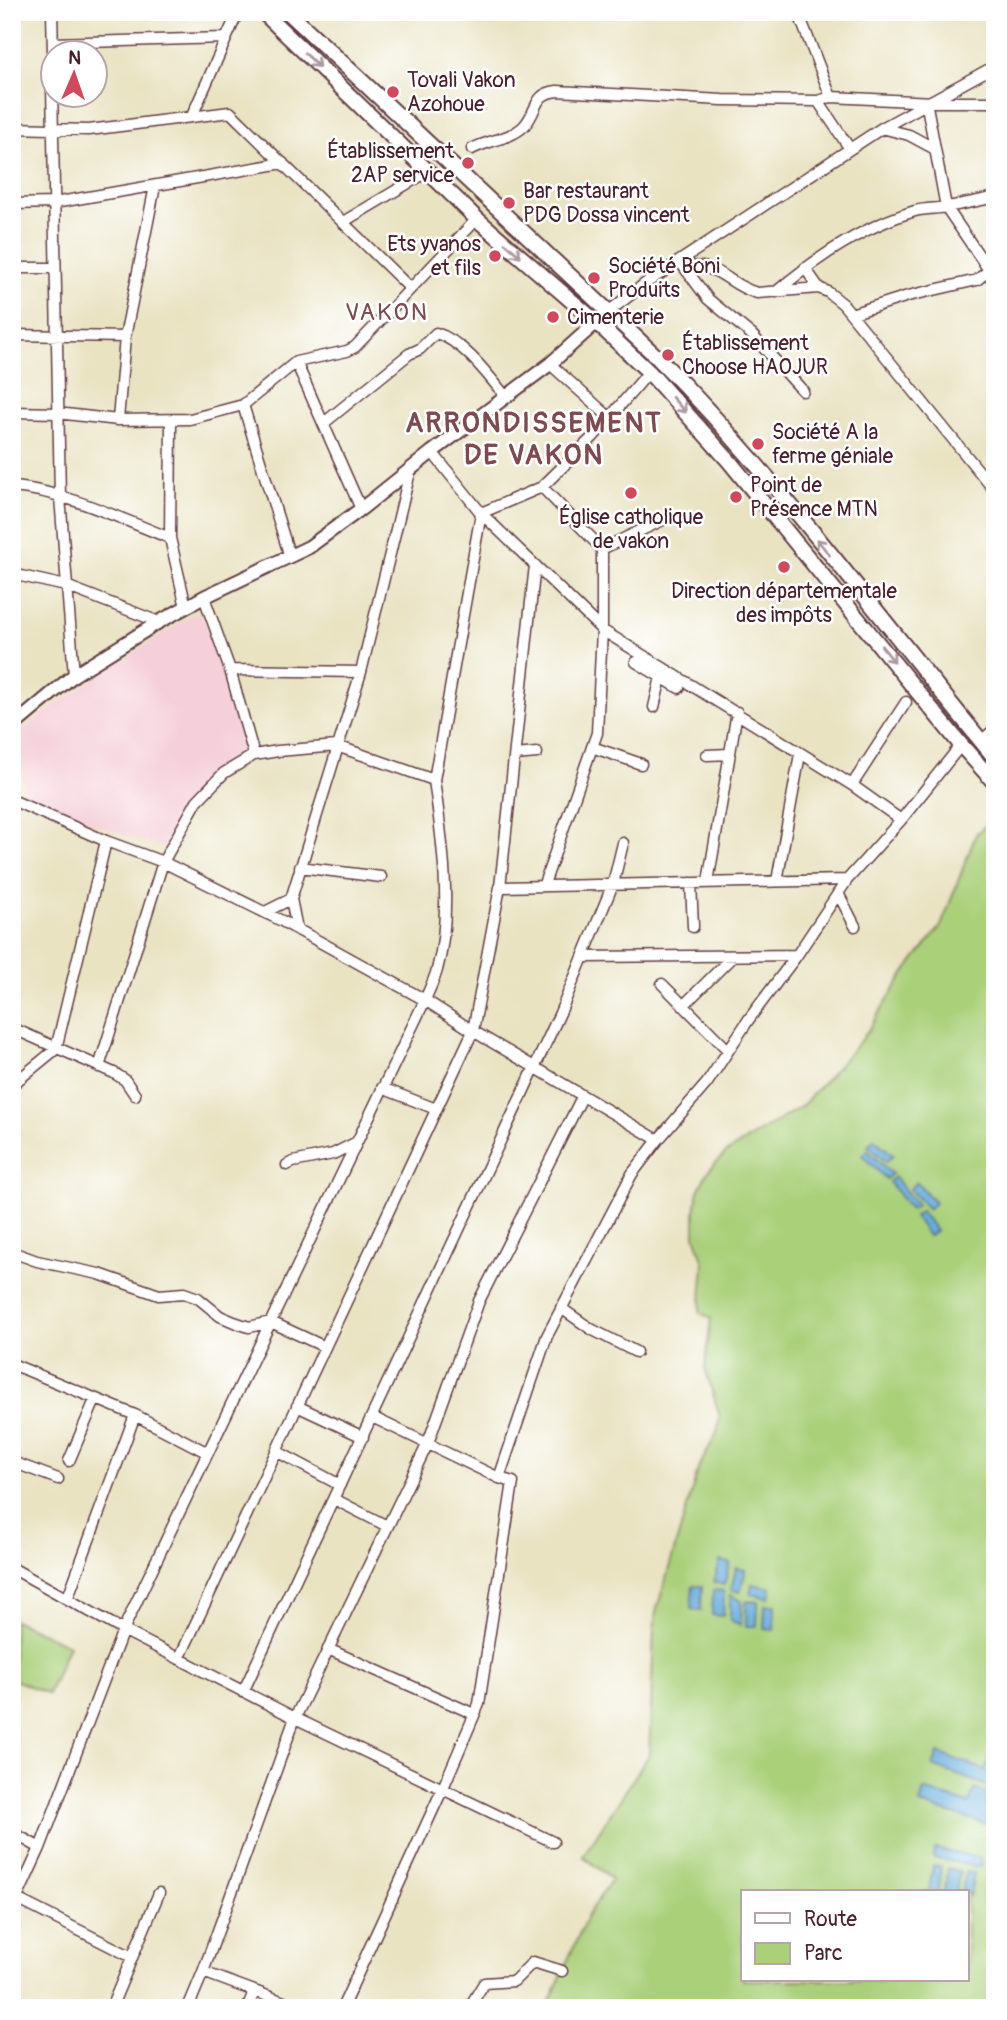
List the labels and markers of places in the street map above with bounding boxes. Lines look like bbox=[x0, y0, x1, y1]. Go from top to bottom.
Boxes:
place label: Tovali Vakon Azohoue bbox=[407, 67, 516, 118]
marker: Tovali Vakon Azohoue bbox=[385, 84, 401, 100]
place label: Établissement 2AP service bbox=[327, 138, 455, 189]
marker: Établissement 2AP service bbox=[460, 155, 476, 171]
place label: Bar restaurant PDG Dossa vincent bbox=[523, 178, 690, 229]
marker: Bar restaurant PDG Dossa vincent bbox=[501, 195, 517, 211]
place label: Ets yvanos et fils bbox=[387, 231, 482, 282]
marker: Ets yvanos et fils bbox=[487, 248, 503, 264]
place label: Société Boni Produits bbox=[608, 253, 720, 304]
marker: Société Boni Produits bbox=[586, 270, 602, 286]
place label: Cimenterie bbox=[567, 304, 664, 331]
marker: Cimenterie bbox=[545, 309, 561, 325]
place label: Établissement Choose HAOJUR bbox=[682, 330, 828, 381]
marker: Établissement Choose HAOJUR bbox=[660, 347, 676, 363]
place label: Société A la ferme géniale bbox=[772, 419, 894, 470]
marker: Société A la ferme géniale bbox=[750, 436, 766, 452]
place label: Point de Présence MTN bbox=[750, 472, 878, 523]
marker: Église catholique de vakon bbox=[623, 485, 639, 501]
marker: Point de Présence MTN bbox=[728, 489, 744, 505]
place label: Église catholique de vakon bbox=[559, 504, 704, 555]
marker: Direction départementale des impôts bbox=[776, 559, 792, 575]
place label: Direction départementale des impôts bbox=[671, 578, 898, 629]

